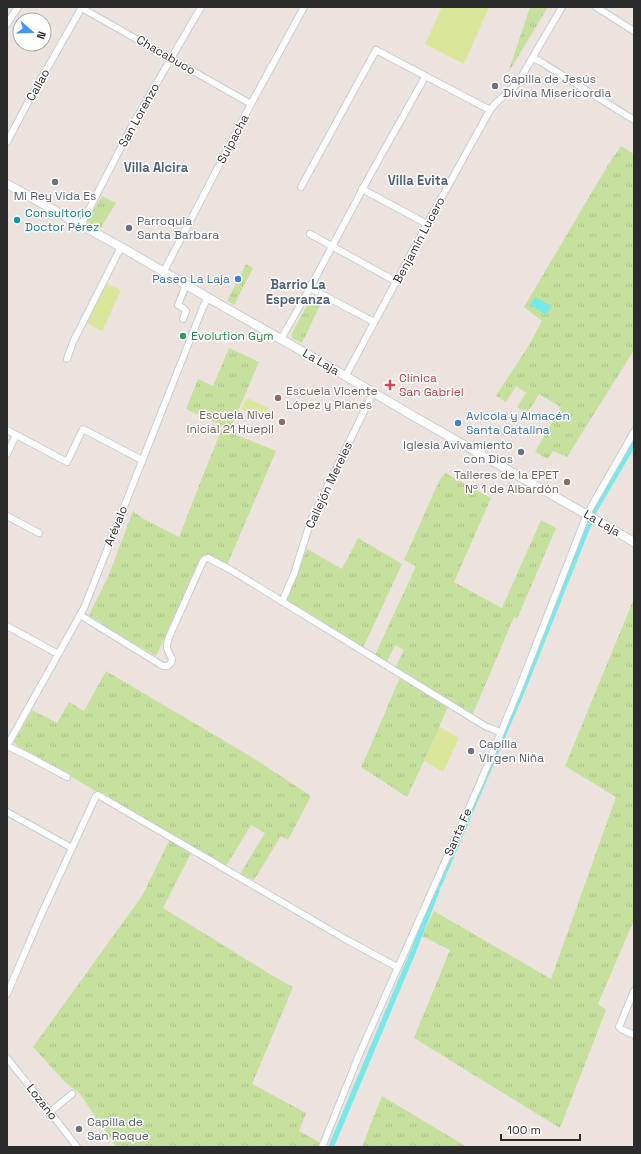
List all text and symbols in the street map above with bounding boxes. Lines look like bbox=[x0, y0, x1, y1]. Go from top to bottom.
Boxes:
north arrow bbox=[12, 12, 52, 52]
text: N bbox=[34, 30, 49, 41]
street label: Chacabuco bbox=[134, 32, 198, 78]
street label: Callao bbox=[23, 66, 53, 104]
place label: Capilla de Jesús Divina Misericordia bbox=[503, 71, 611, 101]
street label: San Lorenzo bbox=[115, 80, 163, 150]
marker: Capilla de Jesús Divina Misericordia bbox=[490, 81, 500, 91]
street label: Suipacha bbox=[213, 112, 253, 166]
district label: Villa Alcira bbox=[124, 159, 189, 176]
district label: Villa Evita bbox=[388, 172, 449, 189]
marker: Mi Rey Vida Es bbox=[50, 177, 60, 187]
place label: Mi Rey Vida Es bbox=[14, 188, 96, 204]
street label: Benjamín Lucero bbox=[389, 194, 449, 286]
place label: Consultorio Doctor Pérez bbox=[25, 205, 99, 235]
place label: Parroquia Santa Barbara bbox=[137, 213, 219, 243]
marker: Consultorio Doctor Pérez bbox=[12, 215, 22, 225]
marker: Parroquia Santa Barbara bbox=[124, 223, 134, 233]
place label: Paseo La Laja bbox=[152, 271, 230, 287]
marker: Paseo La Laja bbox=[233, 274, 243, 284]
district label: Barrio La Esperanza bbox=[266, 276, 331, 308]
place label: Evolution Gym bbox=[191, 328, 274, 344]
marker: Evolution Gym bbox=[178, 331, 188, 341]
street label: La Laja bbox=[300, 345, 342, 379]
place label: Clínica San Gabriel bbox=[399, 370, 464, 400]
marker: Clínica San Gabriel bbox=[384, 379, 396, 391]
place label: Escuela Vicente López y Planes bbox=[286, 383, 378, 413]
marker: Escuela Vicente López y Planes bbox=[273, 393, 283, 403]
place label: Escuela Nivel Inicial 21 Huepil bbox=[186, 407, 274, 437]
place label: Avicola y Almacén Santa Catalina bbox=[466, 408, 570, 438]
marker: Escuela Nivel Inicial 21 Huepil bbox=[277, 417, 287, 427]
marker: Avicola y Almacén Santa Catalina bbox=[453, 418, 463, 428]
place label: Iglesia Avivamiento con Dios bbox=[403, 437, 513, 467]
street label: Callejón Mereles bbox=[302, 439, 356, 531]
marker: Iglesia Avivamiento con Dios bbox=[516, 447, 526, 457]
place label: Talleres de la EPET Nº 1 de Albardón bbox=[454, 467, 559, 497]
marker: Talleres de la EPET Nº 1 de Albardón bbox=[562, 477, 572, 487]
street label: Arévalo bbox=[101, 503, 131, 549]
street label: La Laja bbox=[581, 506, 623, 540]
place label: Capilla Virgen Niña bbox=[479, 736, 544, 766]
marker: Capilla Virgen Niña bbox=[466, 746, 476, 756]
street label: Santa Fe bbox=[440, 806, 476, 858]
street label: Lozano bbox=[23, 1081, 61, 1123]
place label: Capilla de San Roque bbox=[87, 1114, 149, 1144]
scale bar bbox=[501, 1116, 580, 1142]
text: 100 m bbox=[507, 1122, 541, 1138]
marker: Capilla de San Roque bbox=[74, 1124, 84, 1134]

